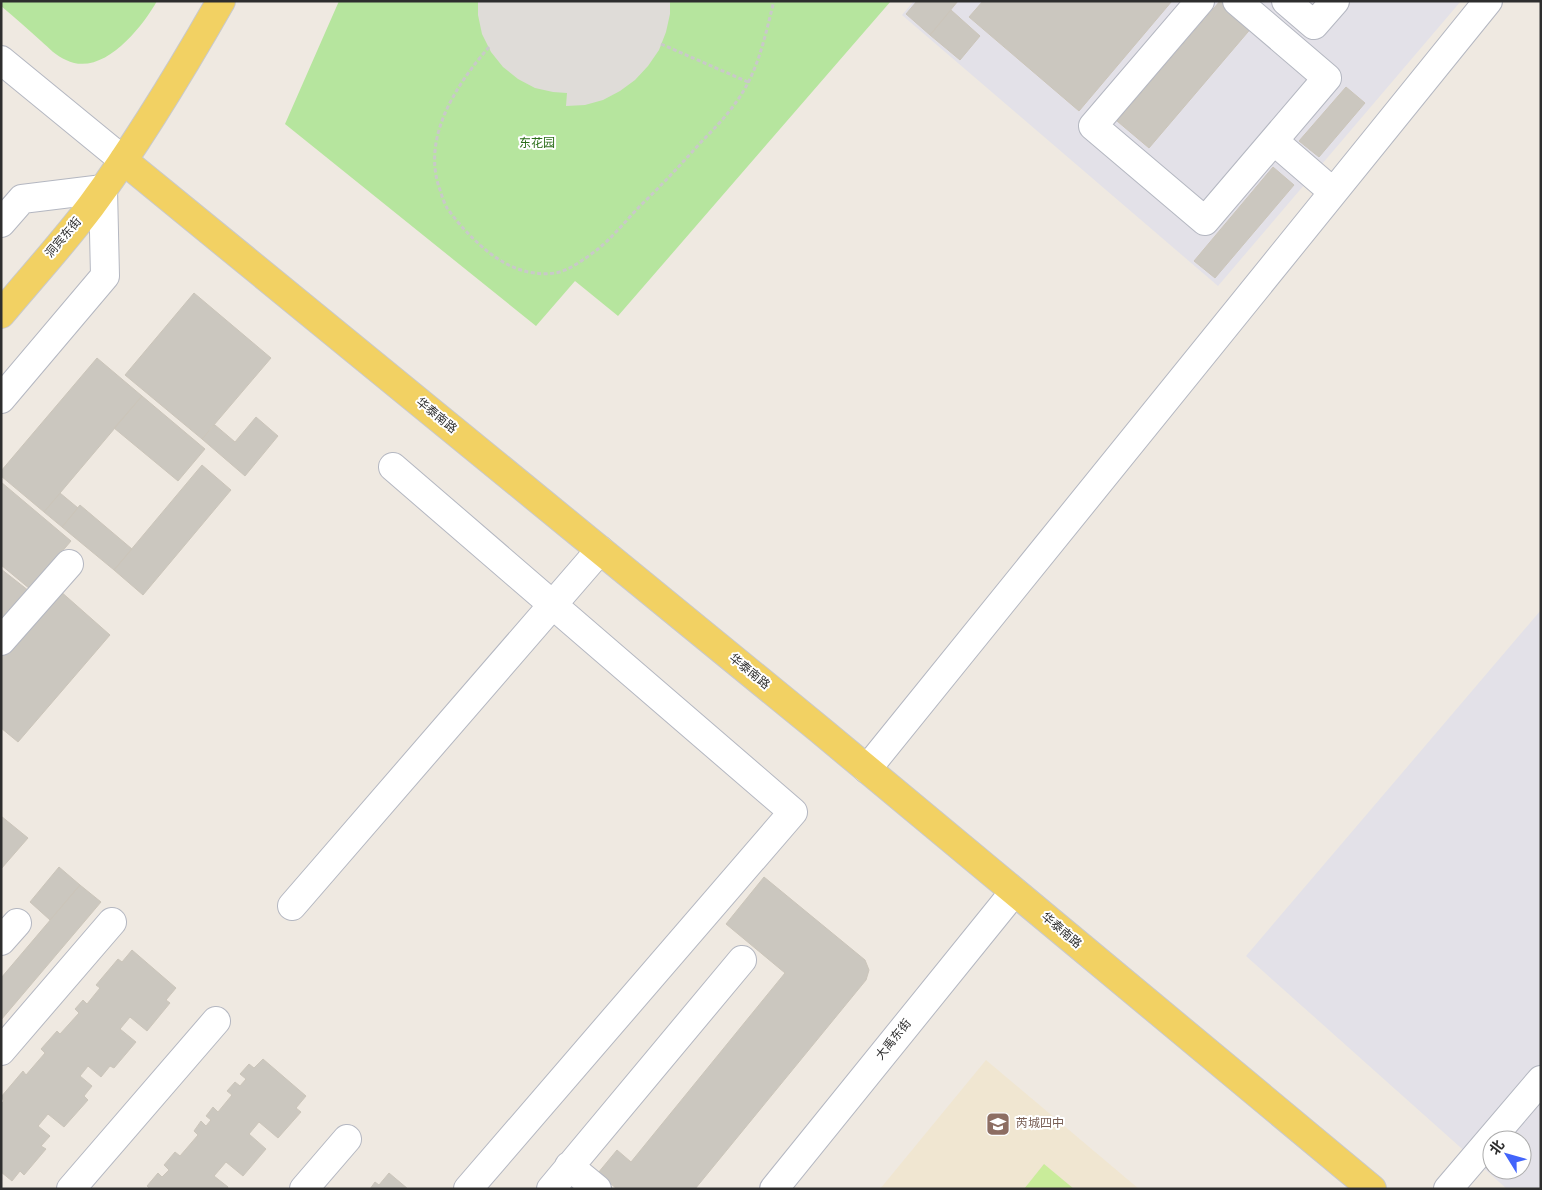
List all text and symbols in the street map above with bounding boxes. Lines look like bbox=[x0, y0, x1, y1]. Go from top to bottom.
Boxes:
park label: 东花园 bbox=[519, 136, 555, 152]
street label: 洞宾东街 bbox=[42, 214, 86, 262]
street label: 华泰南路 bbox=[412, 395, 460, 437]
street label: 华泰南路 bbox=[725, 651, 773, 693]
street label: 华泰南路 bbox=[1037, 909, 1085, 953]
street label: 大禹东街 bbox=[873, 1016, 915, 1064]
school or university icon: 芮城四中 bbox=[985, 1111, 1011, 1137]
place label: 芮城四中 bbox=[1016, 1116, 1064, 1132]
north arrow bbox=[1482, 1130, 1532, 1180]
text: 北 bbox=[1487, 1137, 1509, 1159]

